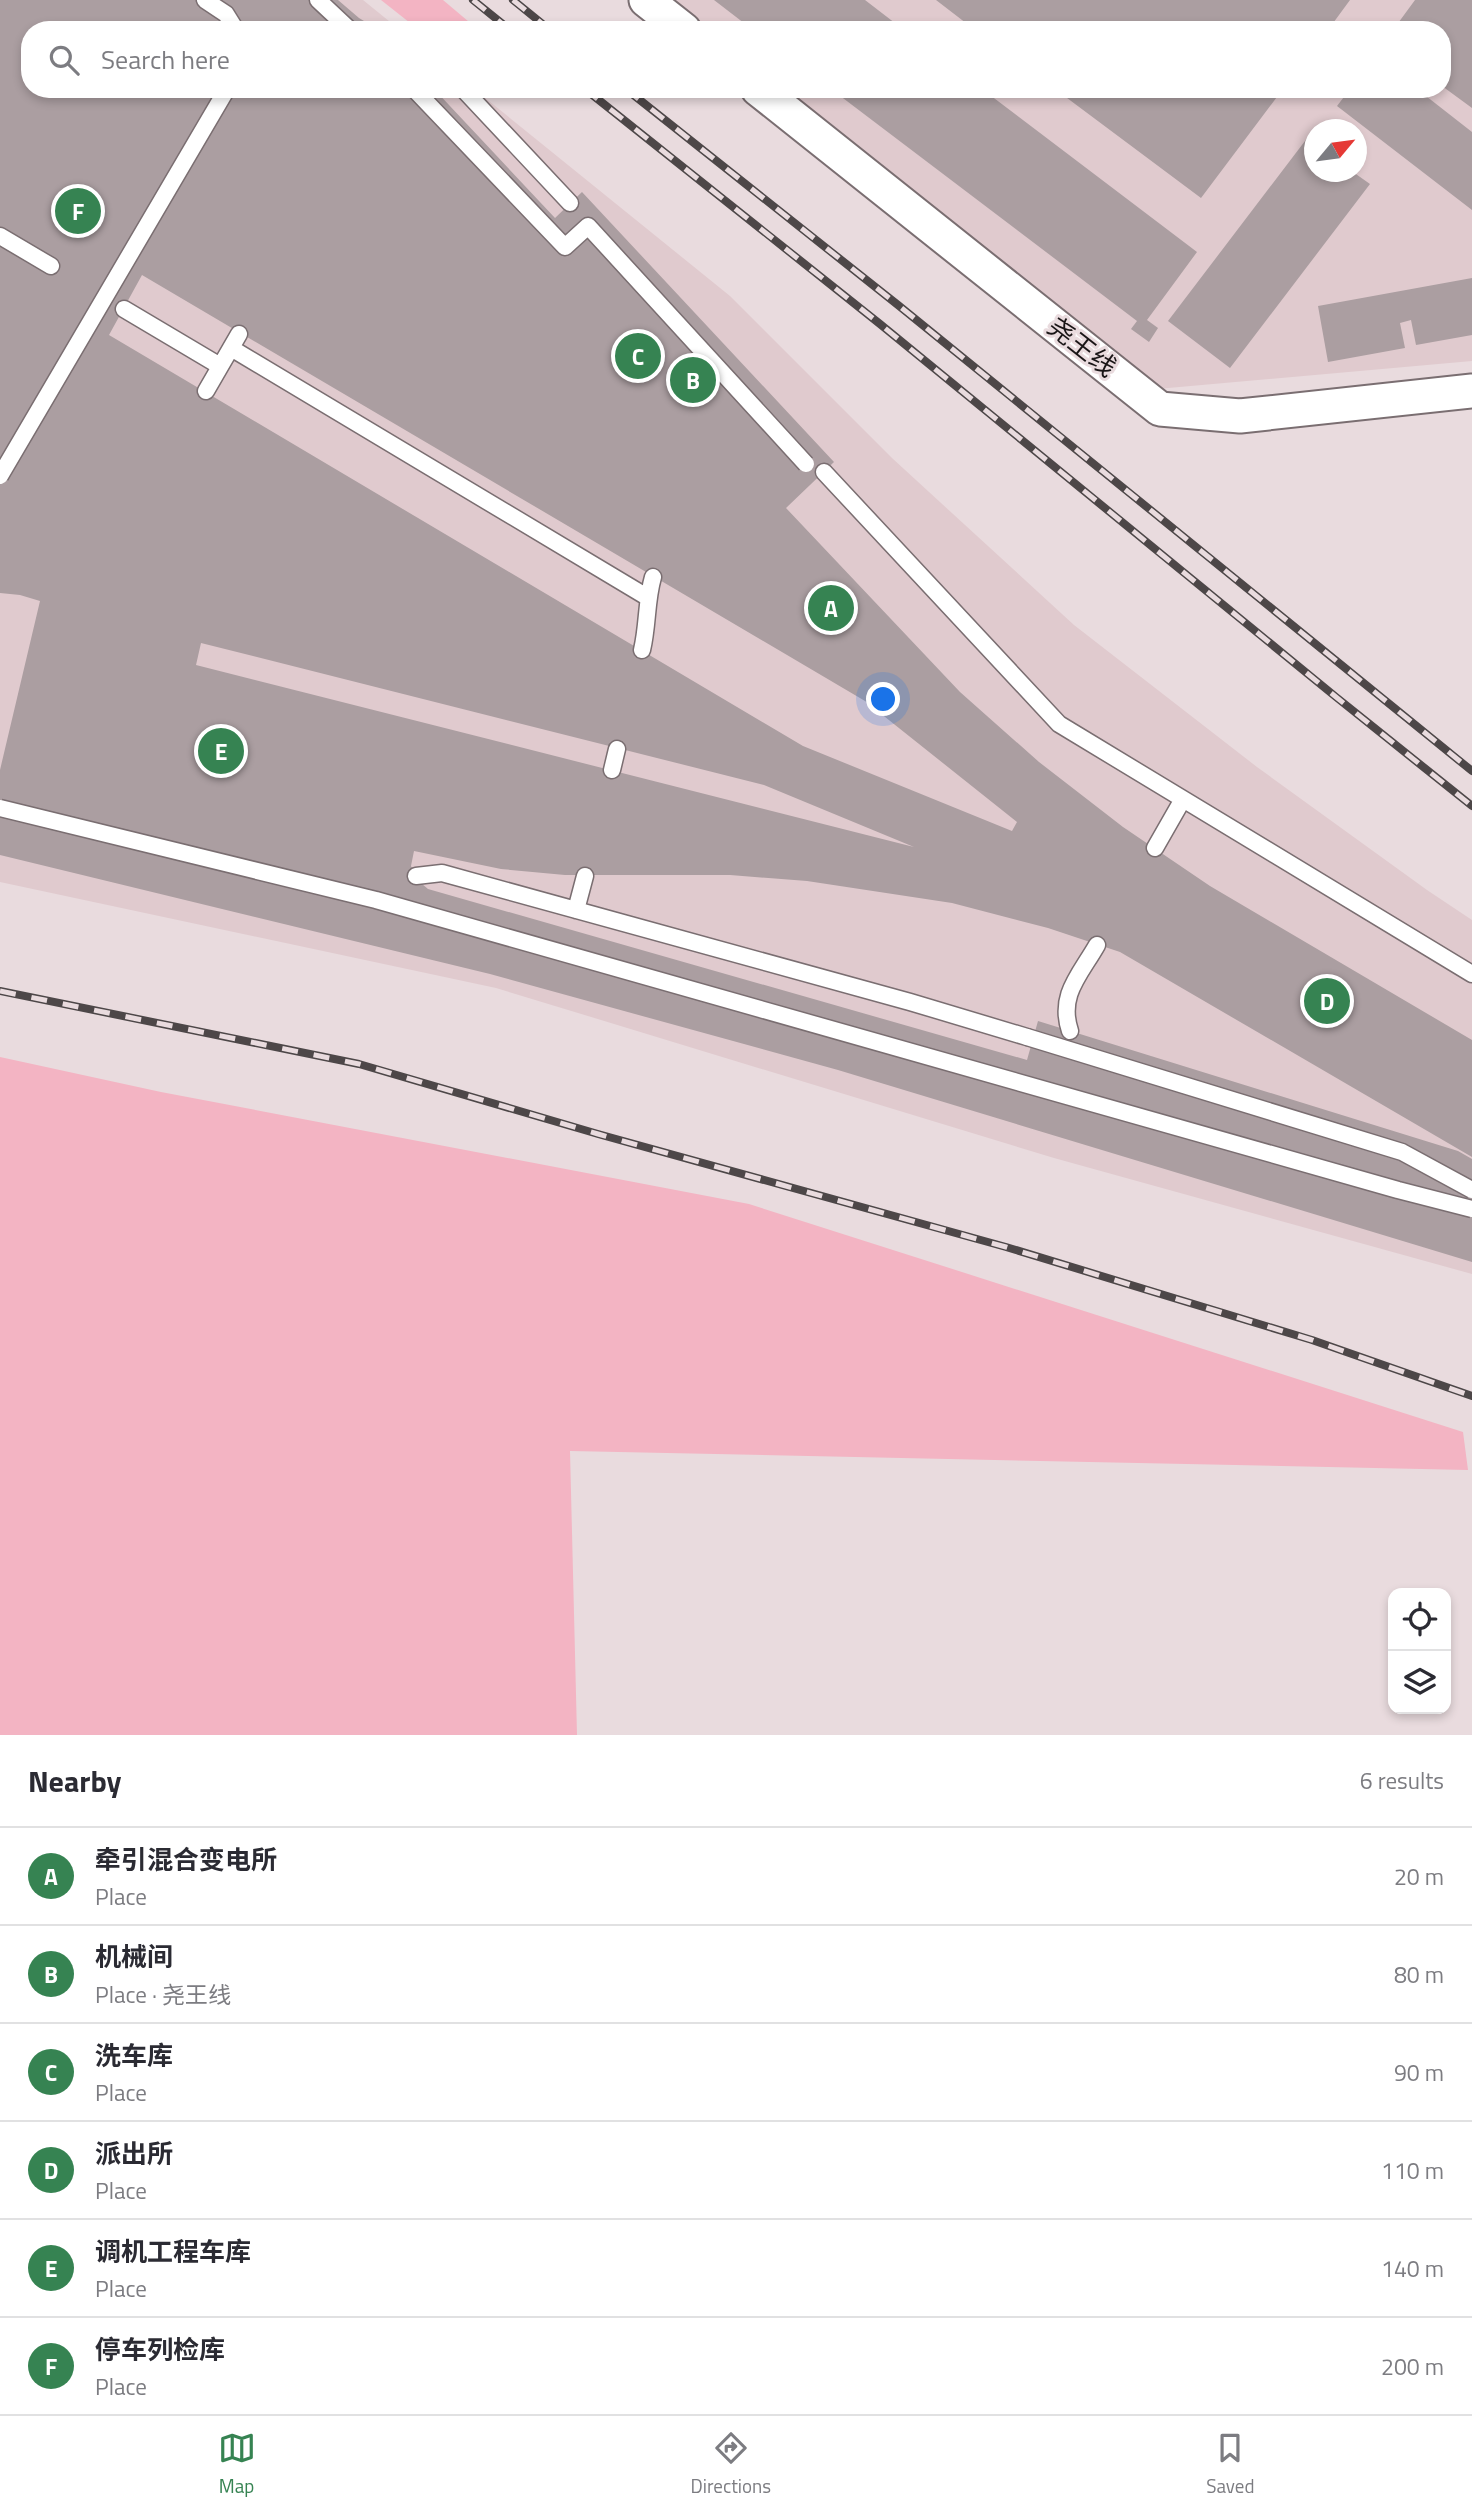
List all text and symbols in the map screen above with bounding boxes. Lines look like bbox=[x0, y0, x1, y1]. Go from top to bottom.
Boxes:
search box bbox=[21, 21, 1451, 98]
text: Search here bbox=[101, 40, 230, 79]
icon: search bbox=[45, 41, 83, 79]
north arrow bbox=[1304, 119, 1367, 182]
pin: F bbox=[55, 185, 101, 237]
street label: 尧王线 bbox=[1040, 307, 1125, 386]
pin: C bbox=[615, 330, 661, 382]
pin: B bbox=[670, 354, 716, 406]
pin: A bbox=[808, 582, 854, 634]
your location bbox=[866, 682, 900, 716]
pin: E bbox=[198, 725, 244, 777]
pin: D bbox=[1304, 975, 1350, 1027]
map controls bbox=[1388, 1588, 1451, 1714]
button: locate bbox=[1388, 1588, 1451, 1651]
button: layers bbox=[1388, 1651, 1451, 1714]
text: Nearby bbox=[28, 1758, 121, 1804]
text: 6 results bbox=[1360, 1763, 1444, 1798]
text: 牵引混合变电所 bbox=[95, 1840, 277, 1879]
text: A bbox=[44, 1859, 58, 1894]
text: 20 m bbox=[1394, 1859, 1444, 1894]
text: Place bbox=[95, 1879, 147, 1914]
text: 机械间 bbox=[95, 1937, 173, 1976]
text: B bbox=[44, 1957, 58, 1992]
text: 80 m bbox=[1394, 1957, 1444, 1992]
text: Place · 尧王线 bbox=[95, 1977, 231, 2012]
text: 洗车库 bbox=[95, 2036, 173, 2075]
text: C bbox=[45, 2055, 57, 2090]
text: 90 m bbox=[1394, 2055, 1444, 2090]
text: Place bbox=[95, 2075, 147, 2110]
text: 派出所 bbox=[95, 2134, 173, 2173]
text: D bbox=[44, 2153, 58, 2188]
text: 110 m bbox=[1381, 2153, 1444, 2188]
text: Place bbox=[95, 2173, 147, 2208]
text: 调机工程车库 bbox=[95, 2232, 251, 2271]
text: E bbox=[45, 2251, 57, 2286]
text: 140 m bbox=[1381, 2251, 1444, 2286]
text: Place bbox=[95, 2271, 147, 2306]
text: 停车列检库 bbox=[95, 2330, 225, 2369]
text: F bbox=[45, 2349, 57, 2384]
text: 200 m bbox=[1381, 2349, 1444, 2384]
text: Place bbox=[95, 2369, 147, 2404]
tab: Map bbox=[218, 2429, 256, 2500]
tab: Directions bbox=[691, 2429, 771, 2500]
tab: Saved bbox=[1206, 2429, 1254, 2500]

